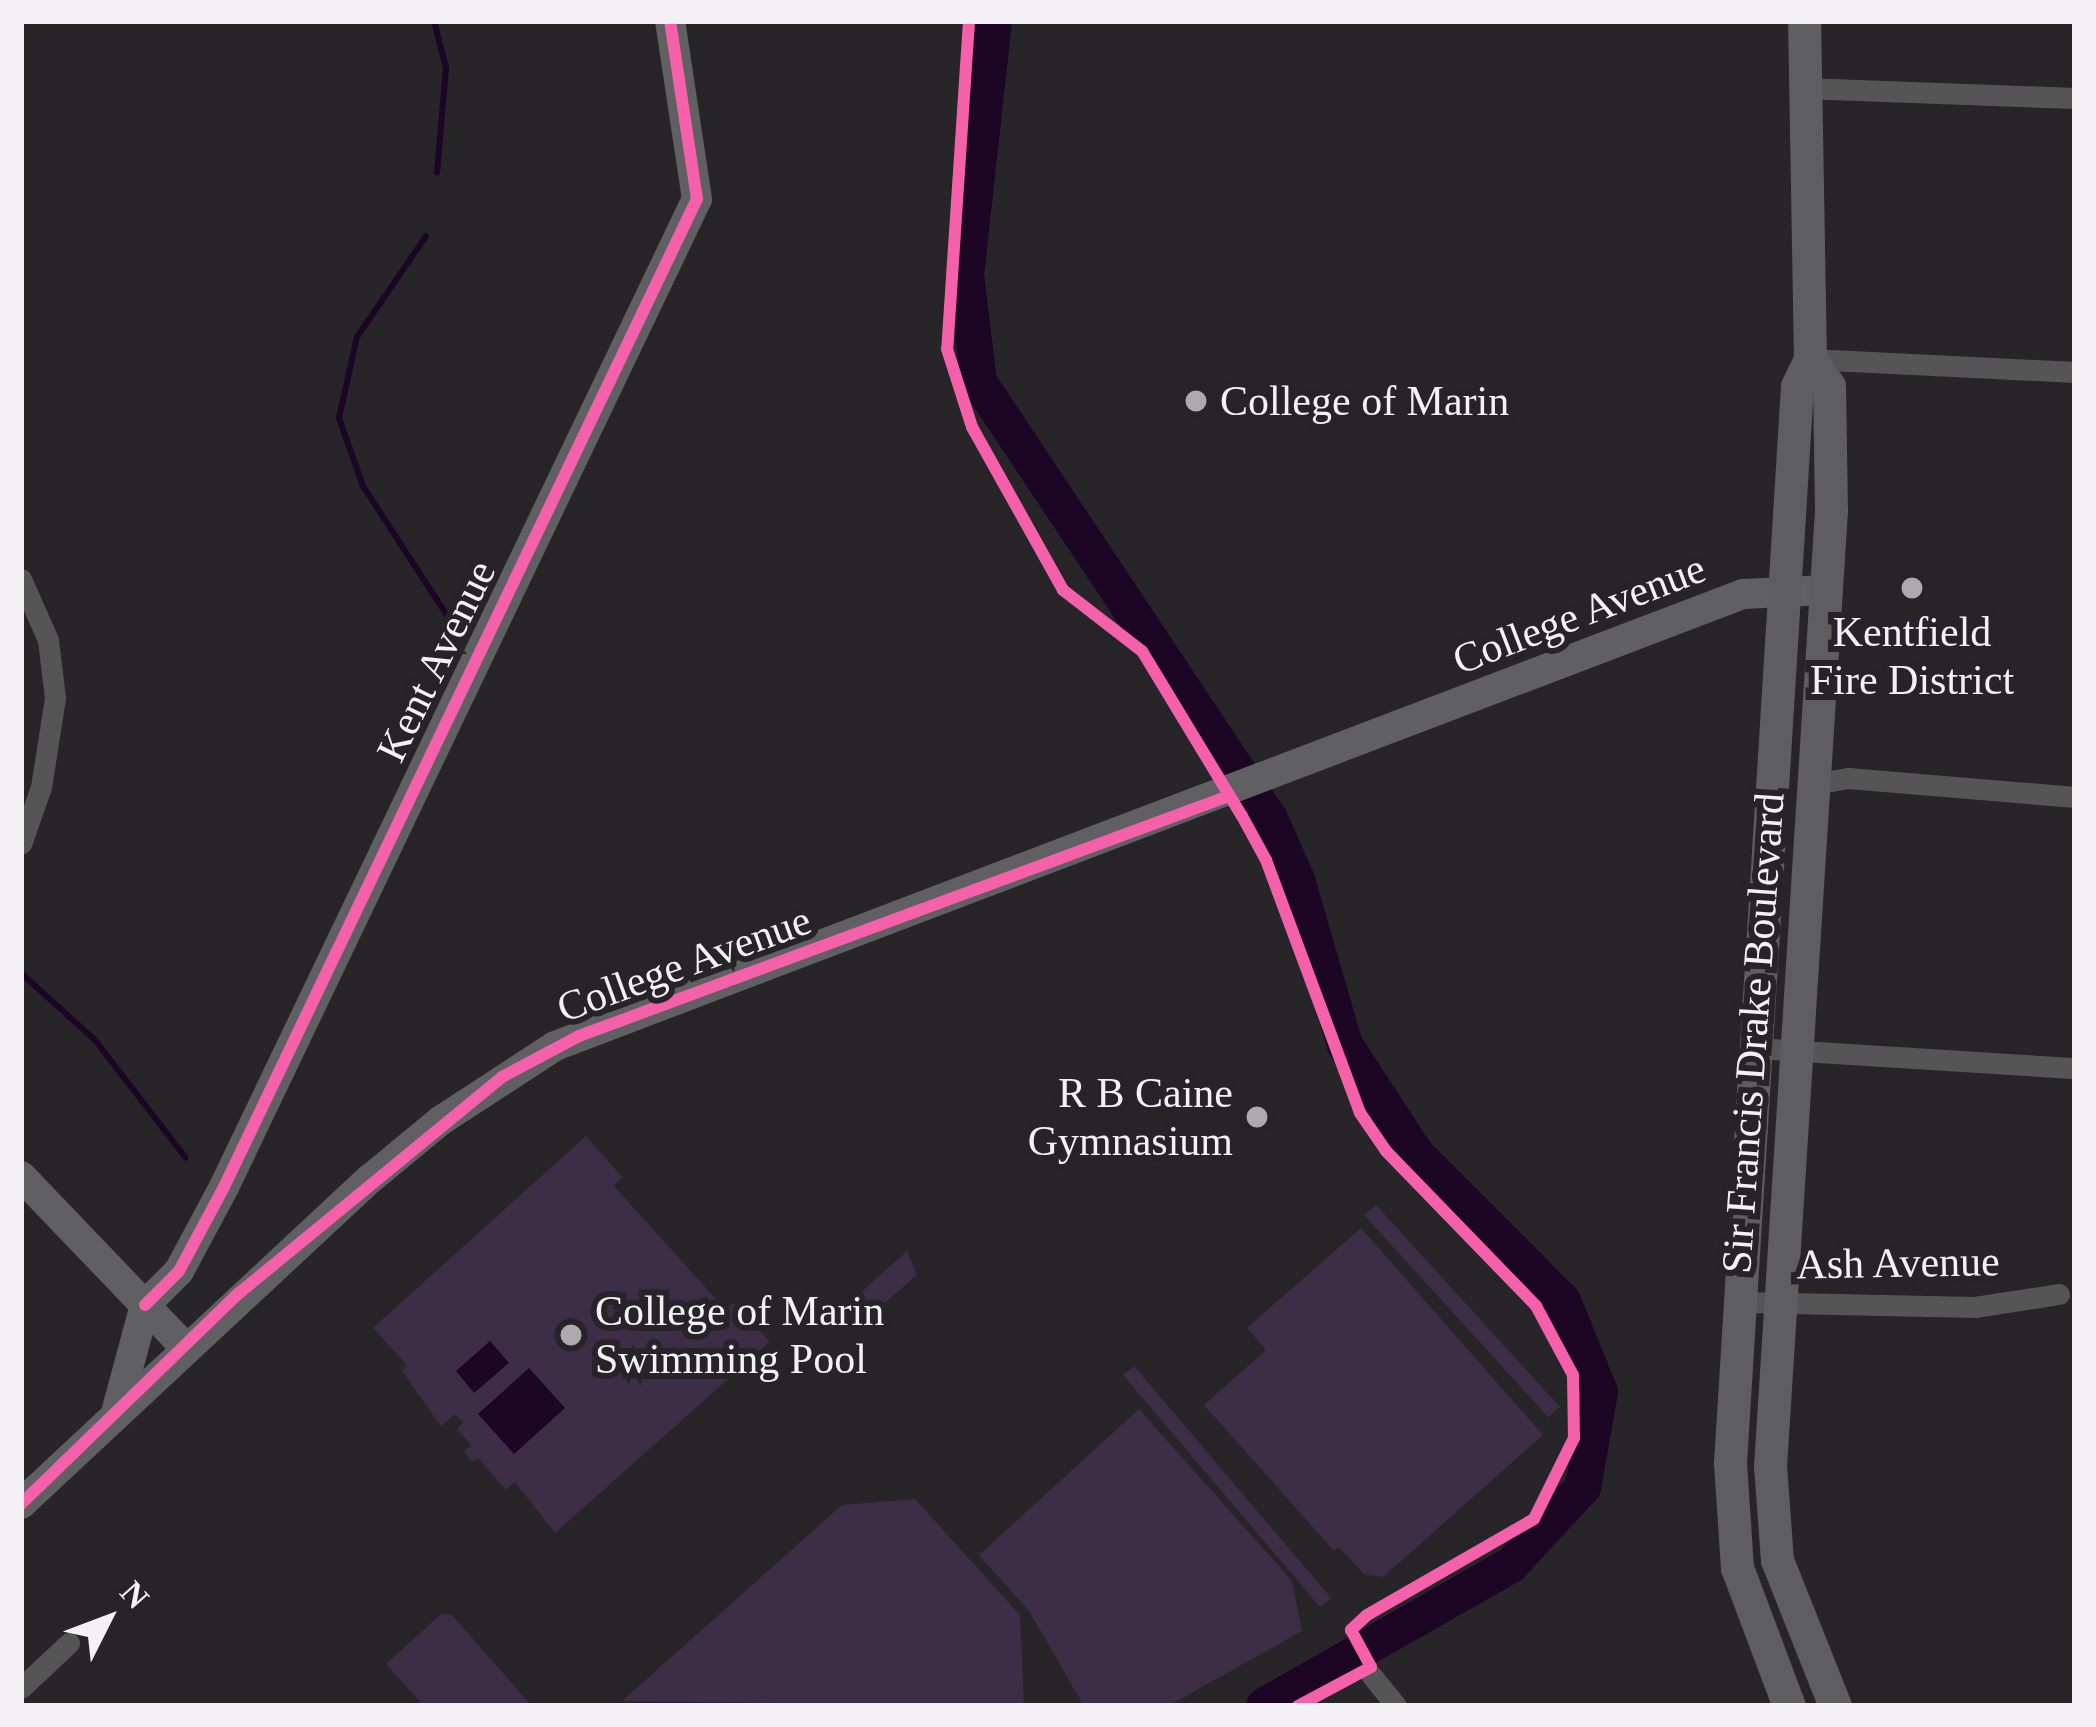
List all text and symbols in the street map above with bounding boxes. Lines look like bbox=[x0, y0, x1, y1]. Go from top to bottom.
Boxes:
place label: College of Marin bbox=[1220, 376, 1509, 426]
marker: College of Marin bbox=[1183, 388, 1209, 414]
street label: College Avenue bbox=[1445, 542, 1713, 686]
street label: Kent Avenue bbox=[365, 551, 507, 771]
marker: Kentfield Fire District bbox=[1899, 575, 1925, 601]
place label: Kentfield Fire District bbox=[1810, 607, 2014, 706]
street label: Sir Francis Drake Boulevard bbox=[1711, 791, 1795, 1275]
street label: College Avenue bbox=[549, 894, 819, 1034]
place label: R B Caine Gymnasium bbox=[1028, 1068, 1233, 1166]
marker: R B Caine Gymnasium bbox=[1244, 1104, 1270, 1130]
street label: Ash Avenue bbox=[1795, 1236, 2001, 1290]
place label: College of Marin Swimming Pool bbox=[595, 1286, 884, 1384]
marker: College of Marin Swimming Pool bbox=[558, 1322, 584, 1348]
north arrow bbox=[48, 1559, 168, 1679]
text: N bbox=[113, 1574, 156, 1616]

